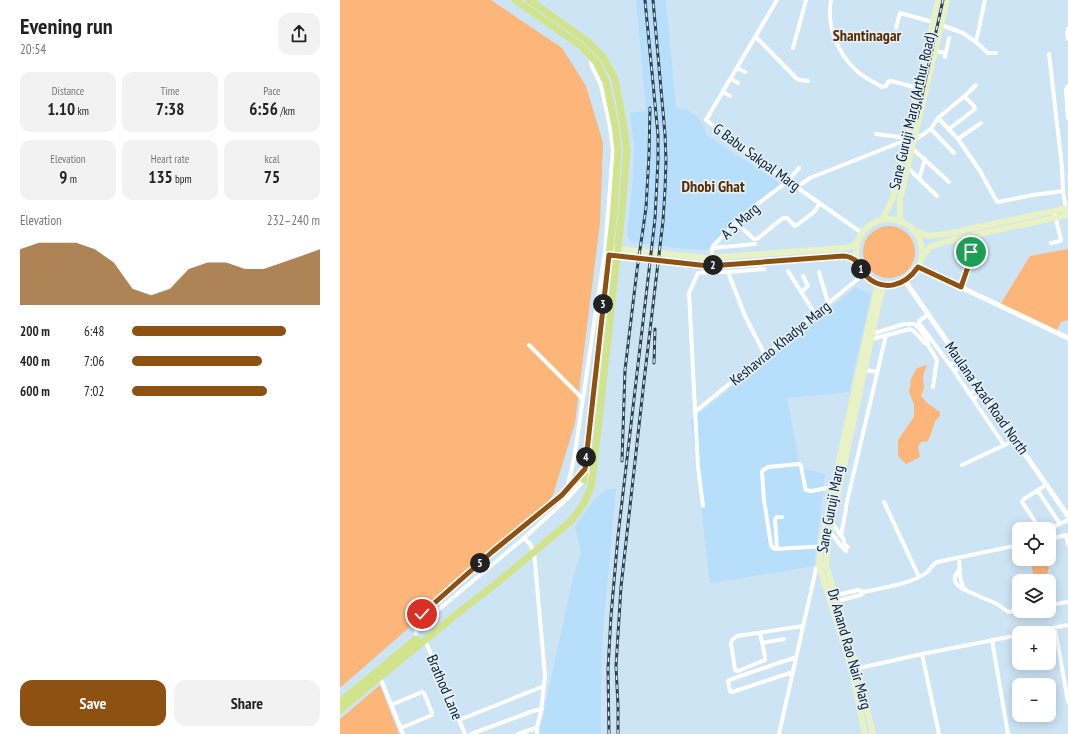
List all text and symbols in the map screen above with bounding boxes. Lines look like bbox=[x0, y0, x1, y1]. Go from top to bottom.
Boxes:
text: Evening run bbox=[20, 12, 113, 40]
button: share bbox=[278, 13, 320, 55]
district label: Shantinagar bbox=[833, 25, 902, 45]
street label: Sane Guruji Marg (Arthur Road) bbox=[885, 30, 939, 191]
text: 20:54 bbox=[20, 41, 46, 58]
text: Distance bbox=[52, 84, 84, 98]
text: Time bbox=[160, 84, 180, 98]
text: Pace bbox=[263, 84, 281, 98]
text: 1.10 bbox=[47, 98, 75, 120]
text: 7:38 bbox=[156, 98, 184, 120]
text: 6:56 bbox=[249, 98, 278, 120]
text: km bbox=[75, 104, 89, 118]
text: /km bbox=[278, 104, 295, 118]
street label: G Babu Sakpal Marg bbox=[710, 119, 804, 195]
text: Elevation bbox=[50, 152, 86, 166]
text: Heart rate bbox=[151, 152, 189, 166]
text: kcal bbox=[264, 152, 280, 166]
text: 9 bbox=[59, 166, 67, 188]
text: 135 bbox=[148, 166, 173, 188]
text: 75 bbox=[264, 166, 280, 188]
text: m bbox=[67, 172, 77, 186]
text: bpm bbox=[173, 172, 192, 186]
district label: Dhobi Ghat bbox=[681, 176, 745, 196]
street label: A S Marg bbox=[717, 199, 763, 243]
text: Elevation bbox=[20, 212, 62, 229]
text: 232–240 m bbox=[267, 212, 320, 229]
pin bbox=[954, 235, 988, 269]
icon: arrive bbox=[960, 241, 982, 263]
pin: 2 bbox=[703, 255, 723, 275]
text: 2 bbox=[710, 258, 716, 272]
pin: 1 bbox=[851, 259, 871, 279]
text: 1 bbox=[858, 262, 864, 276]
pin: 3 bbox=[593, 294, 613, 314]
text: 3 bbox=[600, 297, 606, 311]
street label: Keshavrao Khadye Marg bbox=[726, 297, 834, 389]
text: 200 m bbox=[20, 323, 50, 340]
text: 6:48 bbox=[84, 323, 104, 340]
street label: Maulana Azad Road North bbox=[941, 338, 1033, 458]
text: 400 m bbox=[20, 353, 50, 370]
text: 7:06 bbox=[84, 353, 104, 370]
text: 600 m bbox=[20, 383, 50, 400]
text: 7:02 bbox=[84, 383, 104, 400]
pin: 4 bbox=[576, 447, 596, 467]
text: 4 bbox=[583, 450, 589, 464]
street label: Sane Guruji Marg bbox=[812, 464, 848, 554]
map controls bbox=[1012, 522, 1056, 722]
button: locate bbox=[1012, 522, 1056, 566]
pin: 5 bbox=[470, 553, 490, 573]
text: 5 bbox=[477, 556, 483, 570]
button: layers bbox=[1012, 574, 1056, 618]
street label: Dr Anand Rao Nair Marg bbox=[824, 587, 876, 711]
pin bbox=[405, 597, 439, 631]
icon: check bbox=[411, 603, 433, 625]
button: + bbox=[1012, 626, 1056, 670]
street label: Brathod Lane bbox=[423, 652, 467, 722]
button: − bbox=[1012, 678, 1056, 722]
button: Save bbox=[20, 680, 166, 726]
button: Share bbox=[174, 680, 320, 726]

